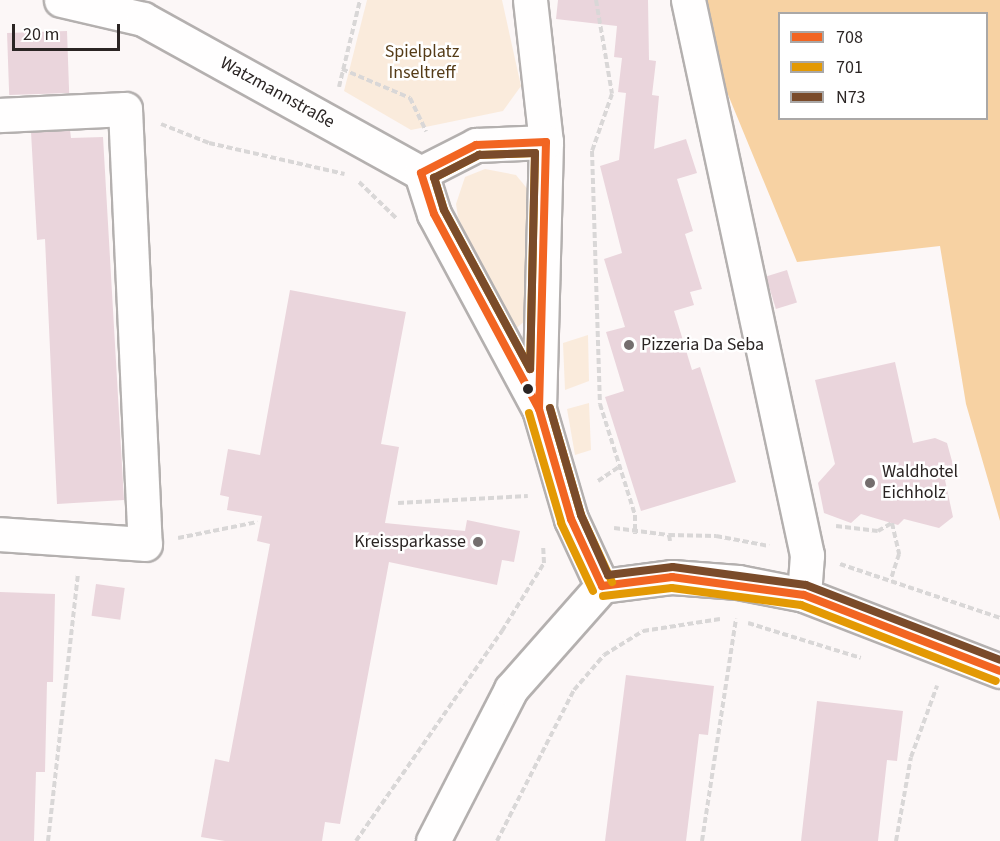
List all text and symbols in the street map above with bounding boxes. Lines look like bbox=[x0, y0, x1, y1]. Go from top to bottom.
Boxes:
scale bar bbox=[15, 12, 123, 50]
legend bbox=[778, 12, 988, 120]
text: 20 m bbox=[23, 22, 59, 47]
text: 708 bbox=[836, 25, 863, 50]
park label: Spielplatz Inseltreff bbox=[385, 42, 459, 84]
street label: Watzmannstraße bbox=[216, 53, 338, 133]
text: 701 bbox=[836, 55, 863, 80]
text: N73 bbox=[836, 85, 866, 110]
place label: Pizzeria Da Seba bbox=[641, 334, 764, 356]
marker: Pizzeria Da Seba bbox=[622, 338, 636, 352]
unlabelled marker bbox=[522, 383, 534, 395]
place label: Waldhotel Eichholz bbox=[882, 462, 958, 504]
marker: Waldhotel Eichholz bbox=[863, 476, 877, 490]
place label: Kreissparkasse bbox=[354, 531, 466, 553]
marker: Kreissparkasse bbox=[471, 535, 485, 549]

